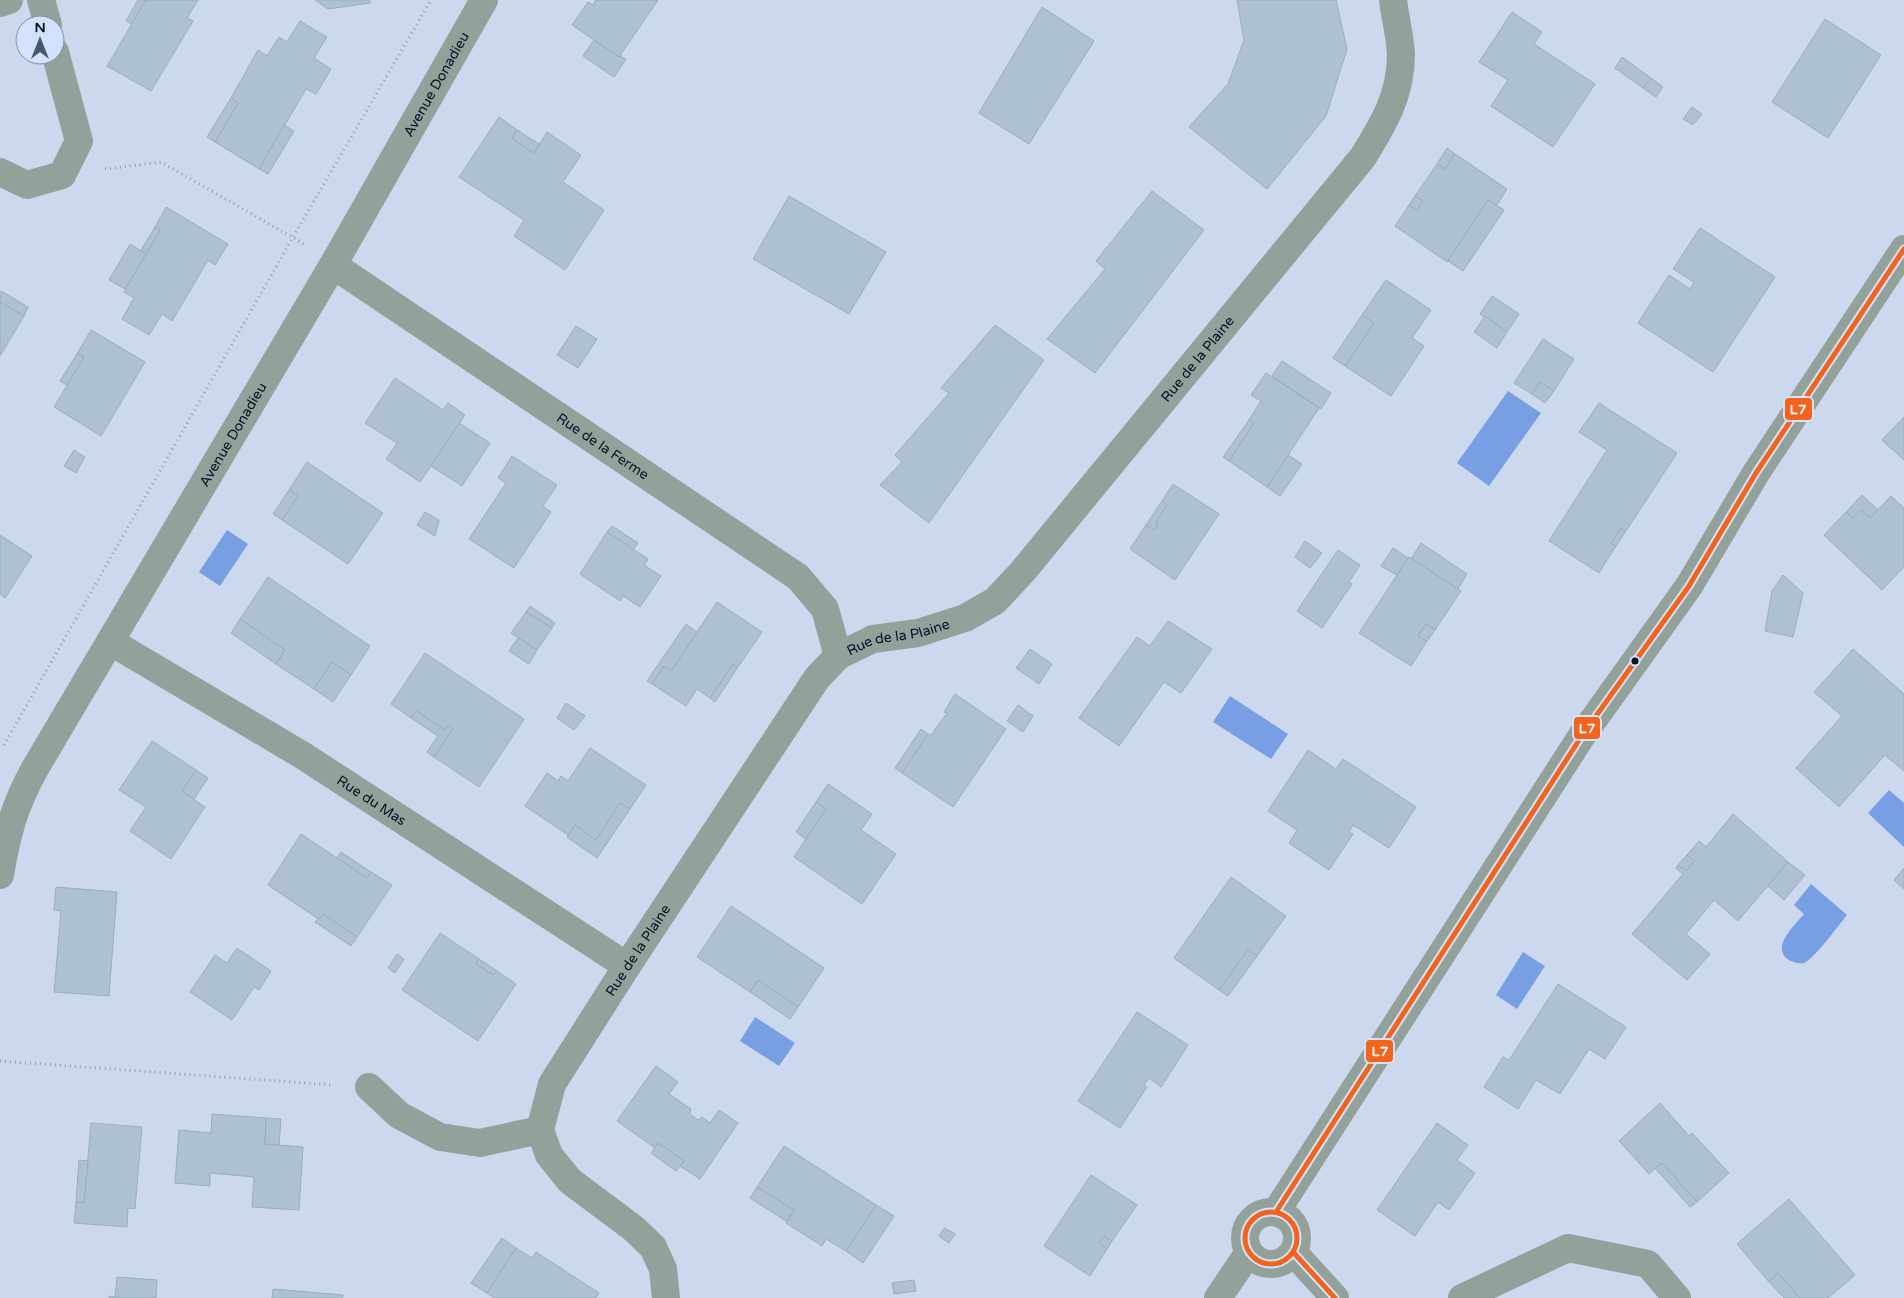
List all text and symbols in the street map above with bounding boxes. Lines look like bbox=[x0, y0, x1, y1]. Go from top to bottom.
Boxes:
north arrow bbox=[15, 15, 65, 65]
text: N bbox=[34, 19, 46, 36]
street label: Avenue Donadieu bbox=[400, 29, 473, 140]
street label: Rue de la Plaine bbox=[1157, 313, 1238, 406]
street label: Avenue Donadieu bbox=[196, 380, 270, 490]
line badge: L7 bbox=[1784, 397, 1813, 421]
text: L7 bbox=[1790, 401, 1807, 418]
street label: Rue de la Ferme bbox=[553, 409, 652, 484]
street label: Rue de la Plaine bbox=[844, 615, 952, 659]
unlabelled marker bbox=[1630, 656, 1640, 666]
line badge: L7 bbox=[1573, 716, 1601, 740]
text: L7 bbox=[1579, 720, 1596, 737]
street label: Rue du Mas bbox=[334, 772, 409, 830]
street label: Rue de la Plaine bbox=[602, 901, 674, 999]
line badge: L7 bbox=[1365, 1039, 1394, 1063]
text: L7 bbox=[1372, 1043, 1389, 1060]

